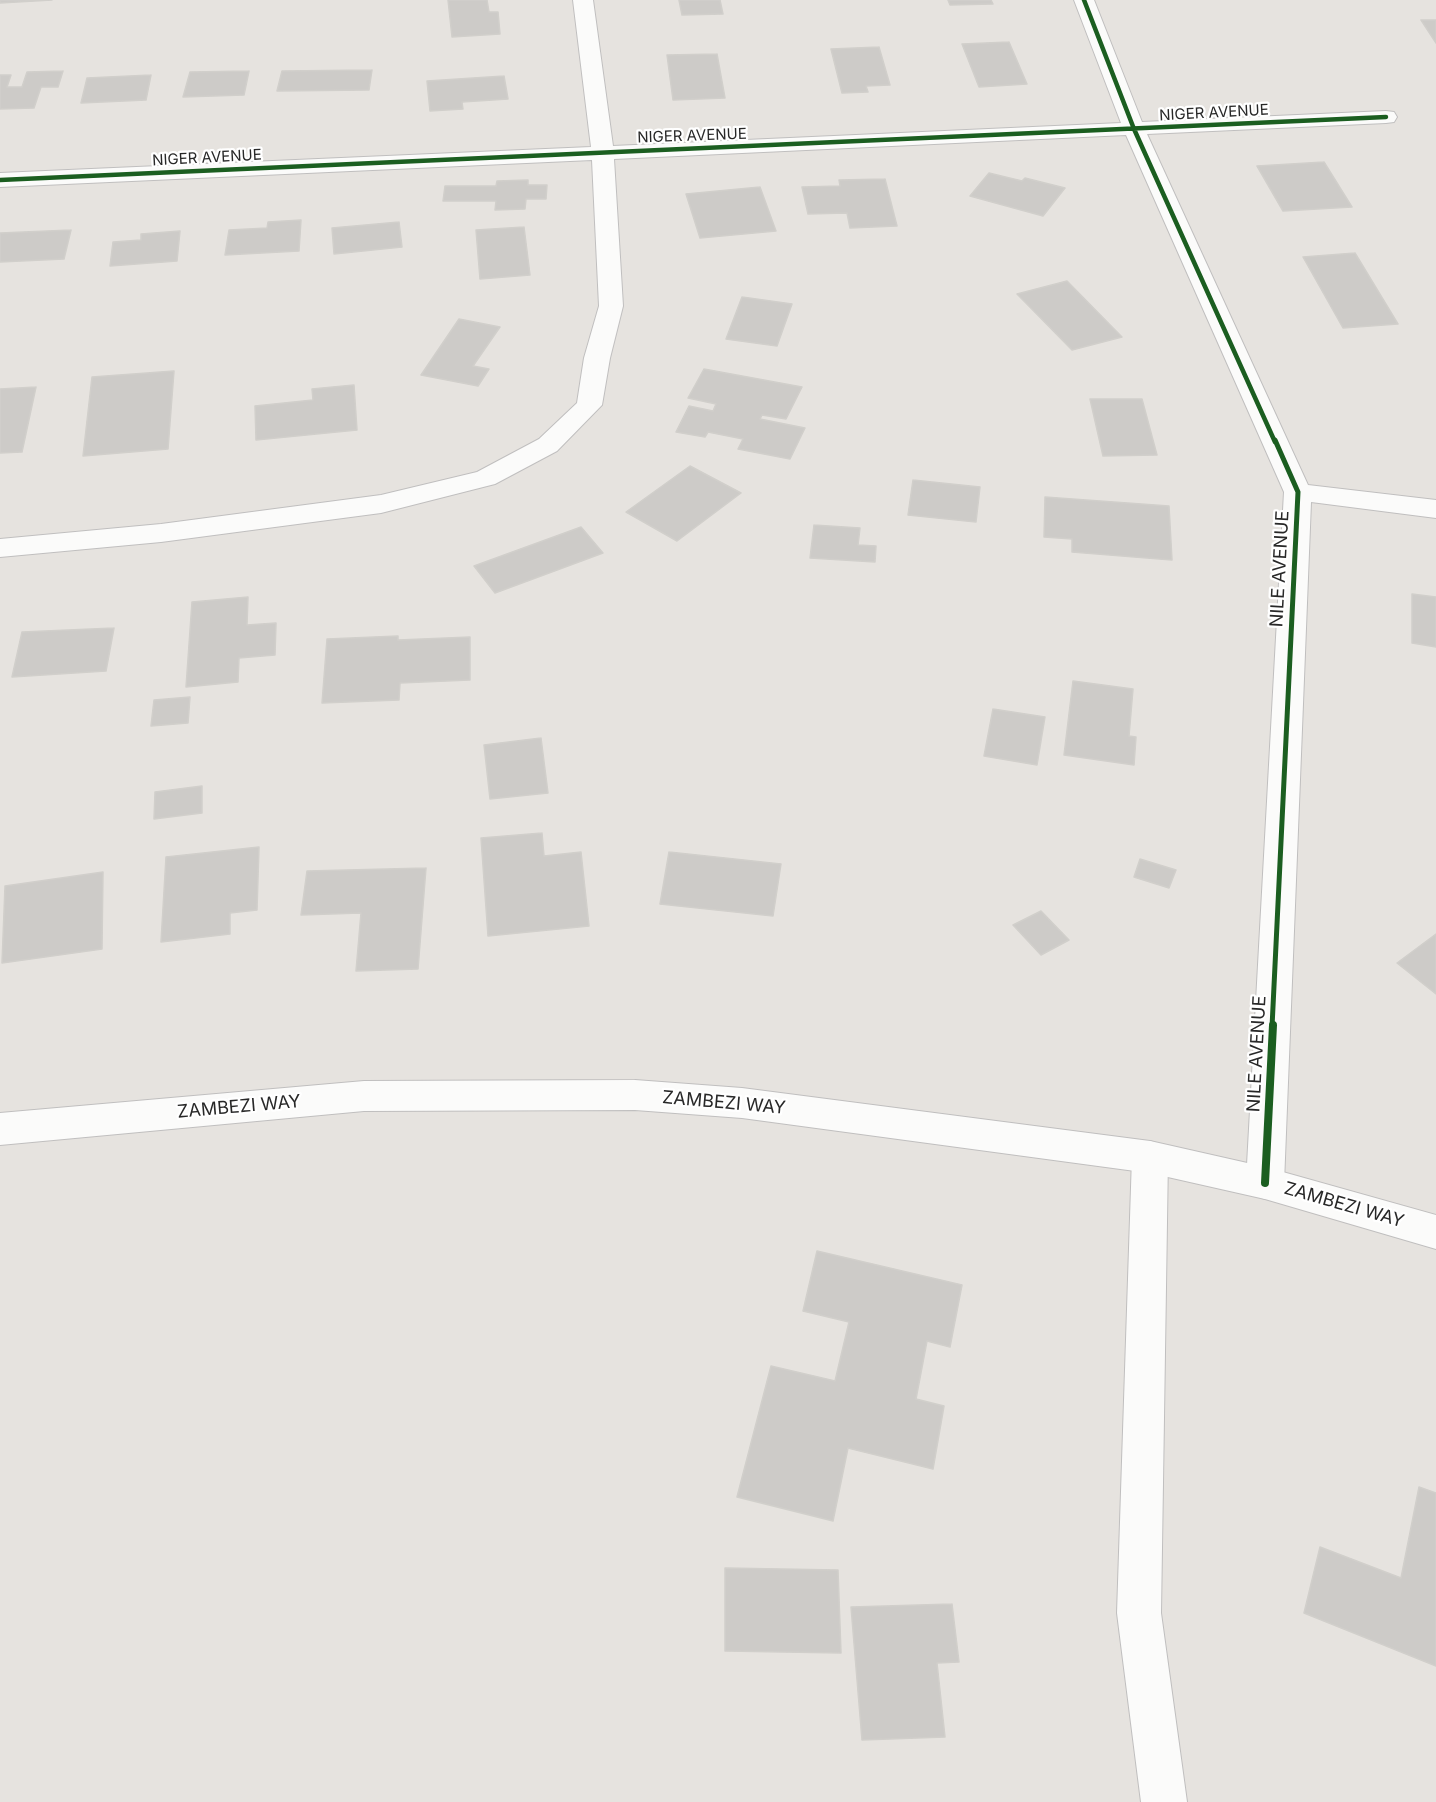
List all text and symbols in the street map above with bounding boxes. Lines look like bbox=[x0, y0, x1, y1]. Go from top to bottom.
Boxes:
street label: NIGER AVENUE bbox=[1159, 101, 1269, 125]
street label: NIGER AVENUE bbox=[637, 125, 747, 147]
street label: NIGER AVENUE bbox=[152, 146, 262, 170]
street label: NILE AVENUE bbox=[1266, 510, 1294, 628]
street label: NILE AVENUE bbox=[1243, 995, 1271, 1113]
street label: ZAMBEZI WAY bbox=[661, 1087, 787, 1119]
street label: ZAMBEZI WAY bbox=[176, 1091, 302, 1123]
street label: ZAMBEZI WAY bbox=[1282, 1178, 1406, 1232]

